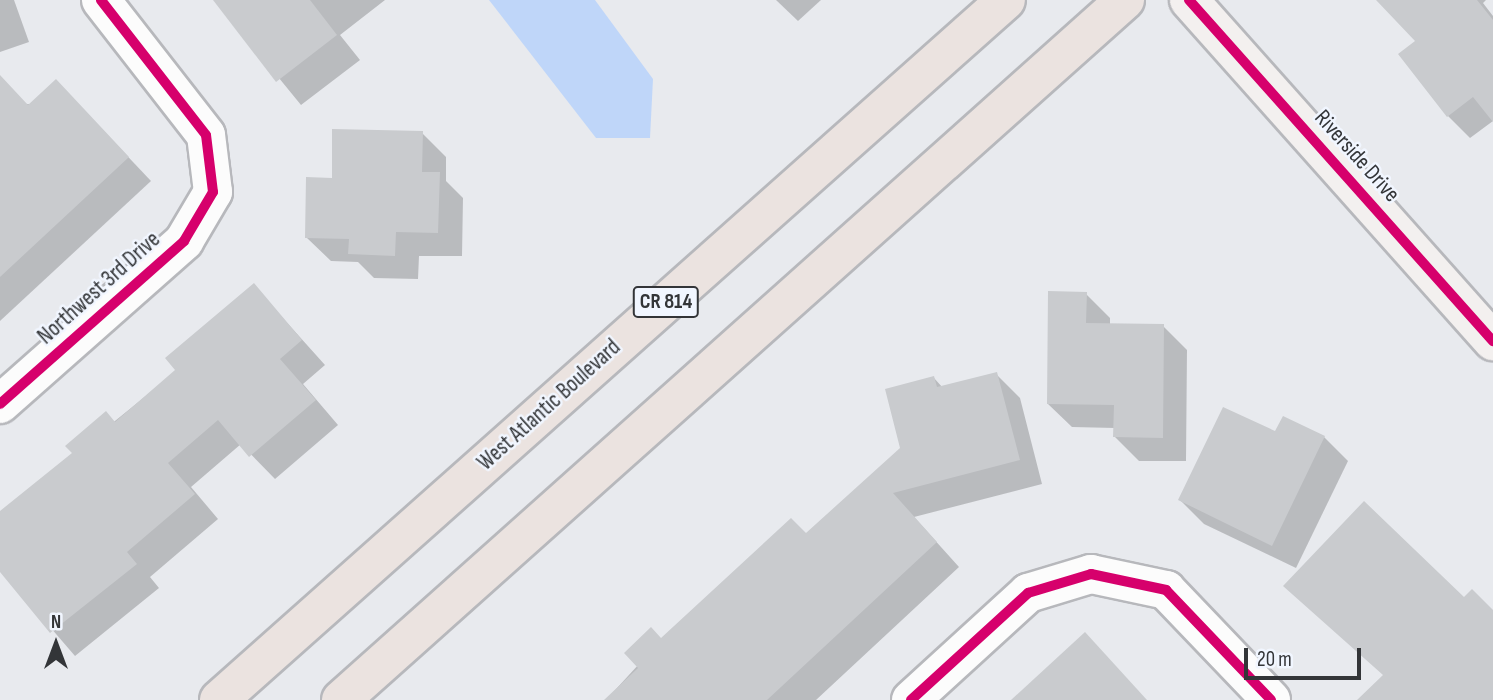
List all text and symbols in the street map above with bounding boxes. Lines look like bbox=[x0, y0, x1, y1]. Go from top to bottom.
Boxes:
street label: Riverside Drive bbox=[1309, 104, 1405, 208]
street label: Northwest 3rd Drive bbox=[32, 226, 166, 350]
road number: CR 814 bbox=[633, 284, 699, 320]
street label: West Atlantic Boulevard bbox=[472, 334, 626, 476]
north arrow bbox=[21, 609, 91, 679]
text: N bbox=[51, 611, 61, 634]
scale bar bbox=[1248, 634, 1365, 678]
text: 20 m bbox=[1257, 647, 1292, 672]

